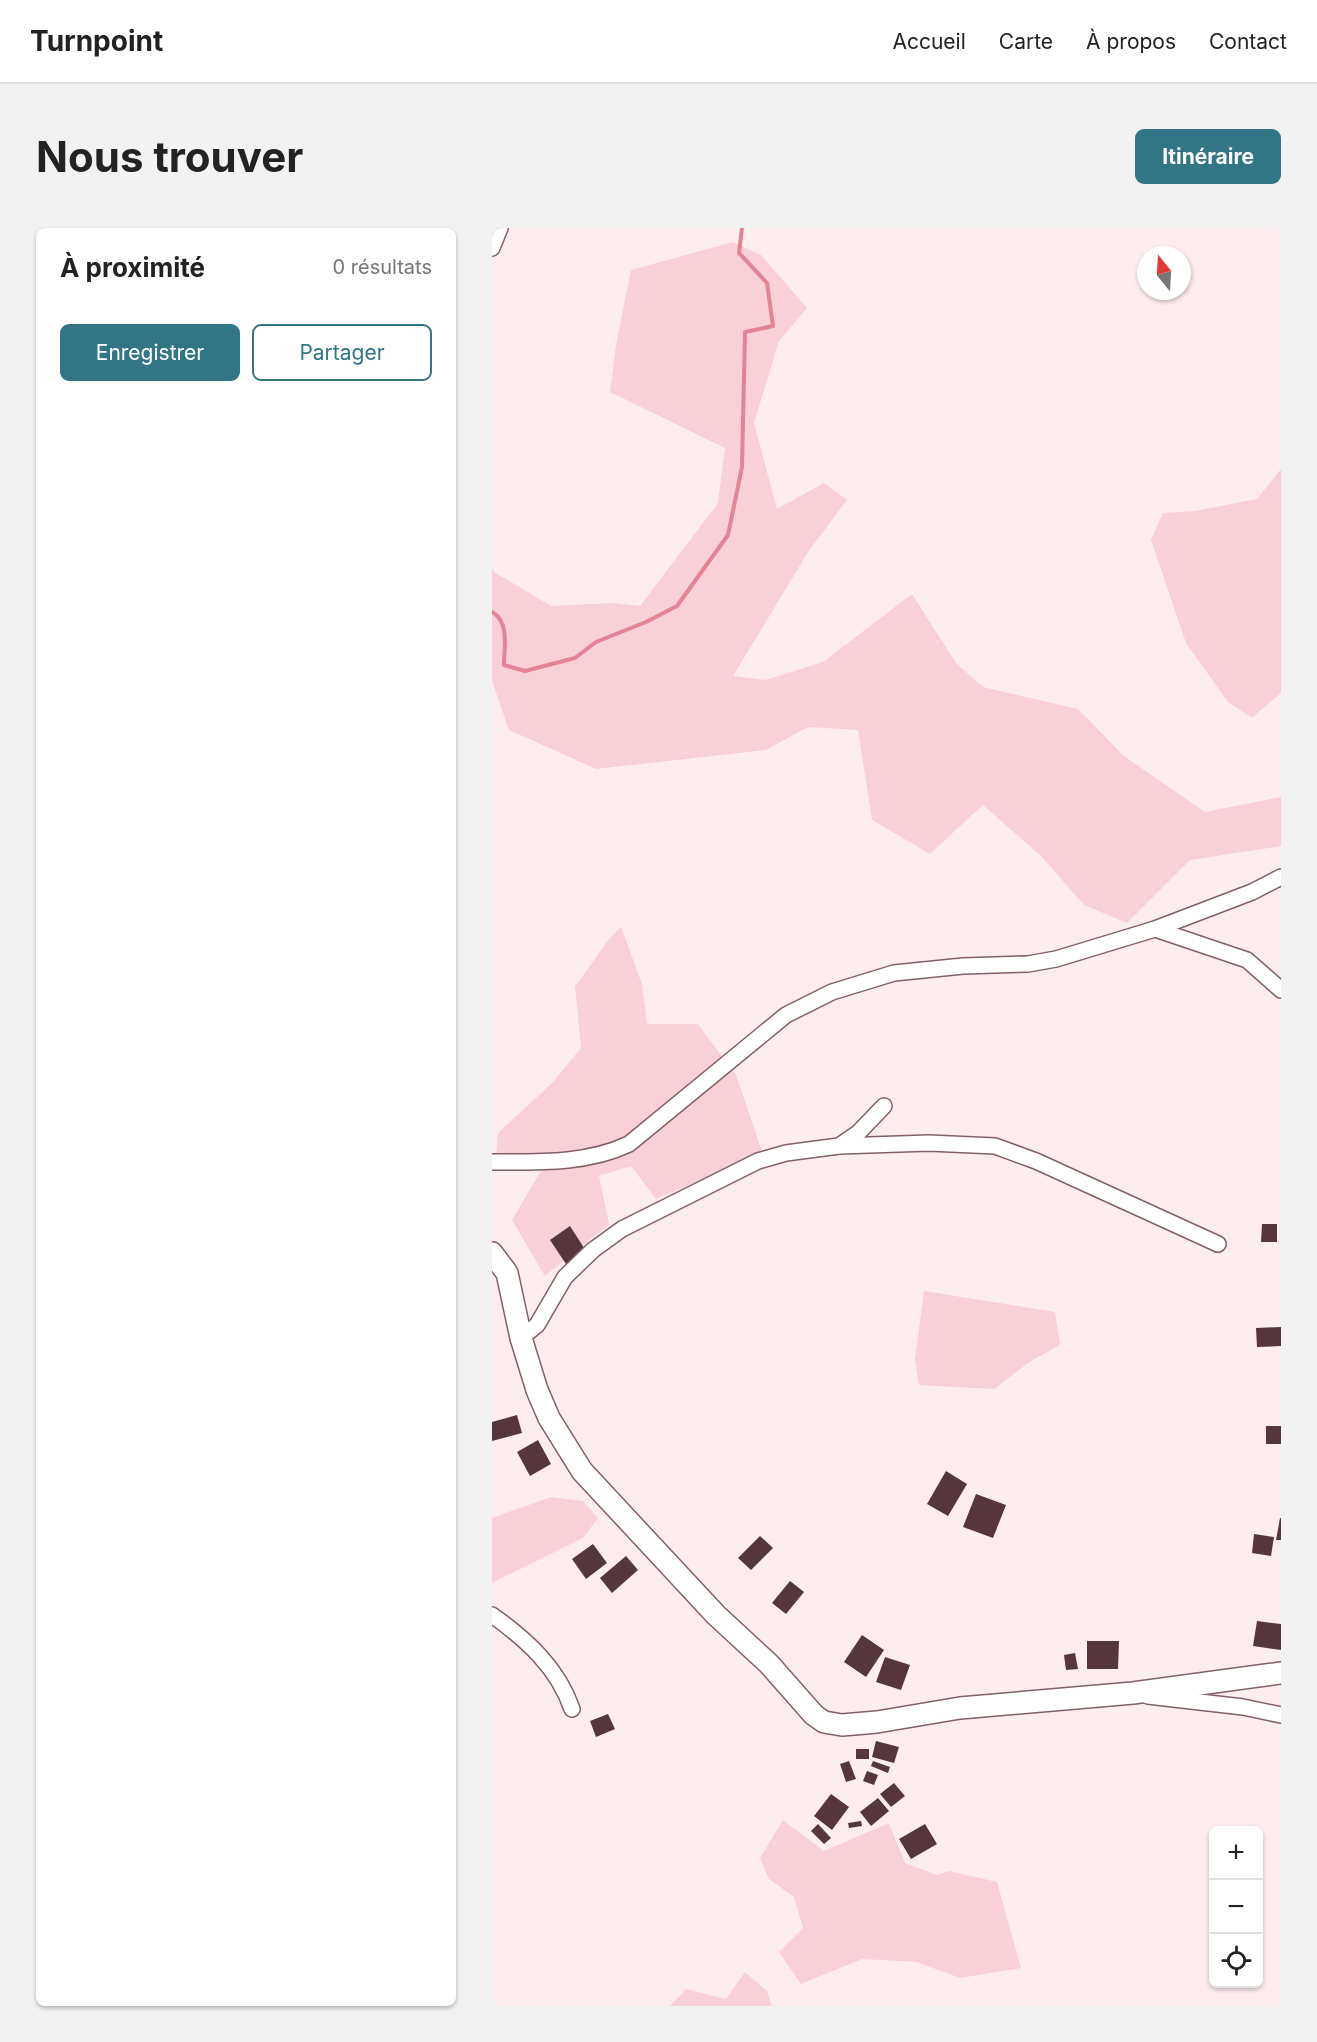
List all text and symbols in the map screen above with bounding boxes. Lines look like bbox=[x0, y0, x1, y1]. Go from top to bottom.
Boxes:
text: Turnpoint bbox=[30, 24, 163, 58]
text: Accueil bbox=[892, 29, 966, 54]
text: Carte bbox=[999, 29, 1053, 54]
text: À propos bbox=[1086, 29, 1176, 54]
text: Contact bbox=[1209, 29, 1287, 54]
button: Itinéraire bbox=[1135, 129, 1281, 184]
text: Nous trouver bbox=[36, 131, 303, 182]
north arrow bbox=[1137, 246, 1191, 300]
text: À proximité bbox=[60, 252, 205, 283]
text: 0 résultats bbox=[333, 255, 432, 279]
button: Enregistrer bbox=[60, 324, 240, 381]
button: Partager bbox=[252, 324, 432, 381]
map controls bbox=[1209, 1826, 1263, 1988]
button: + bbox=[1209, 1826, 1263, 1880]
button: − bbox=[1209, 1880, 1263, 1934]
button: locate bbox=[1209, 1934, 1263, 1988]

